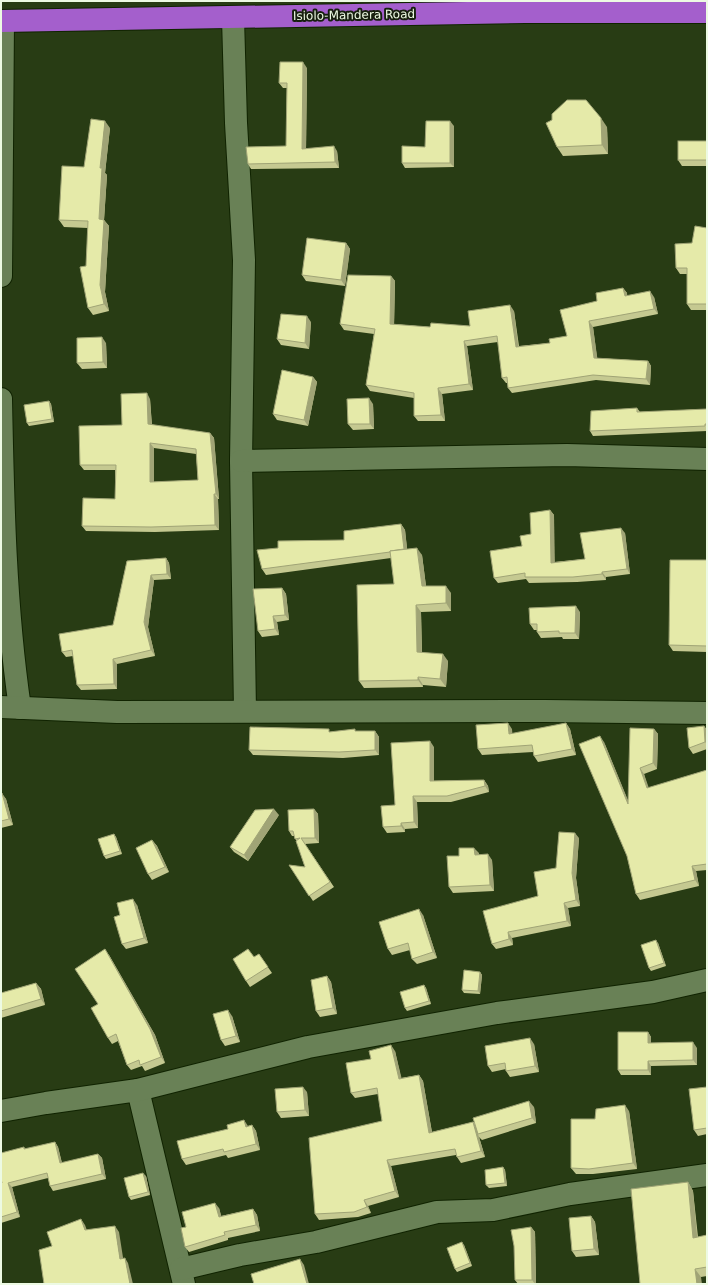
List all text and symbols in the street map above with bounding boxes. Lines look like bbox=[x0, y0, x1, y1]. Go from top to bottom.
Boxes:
street label: Isiolo-Mandera Road bbox=[293, 7, 415, 23]

